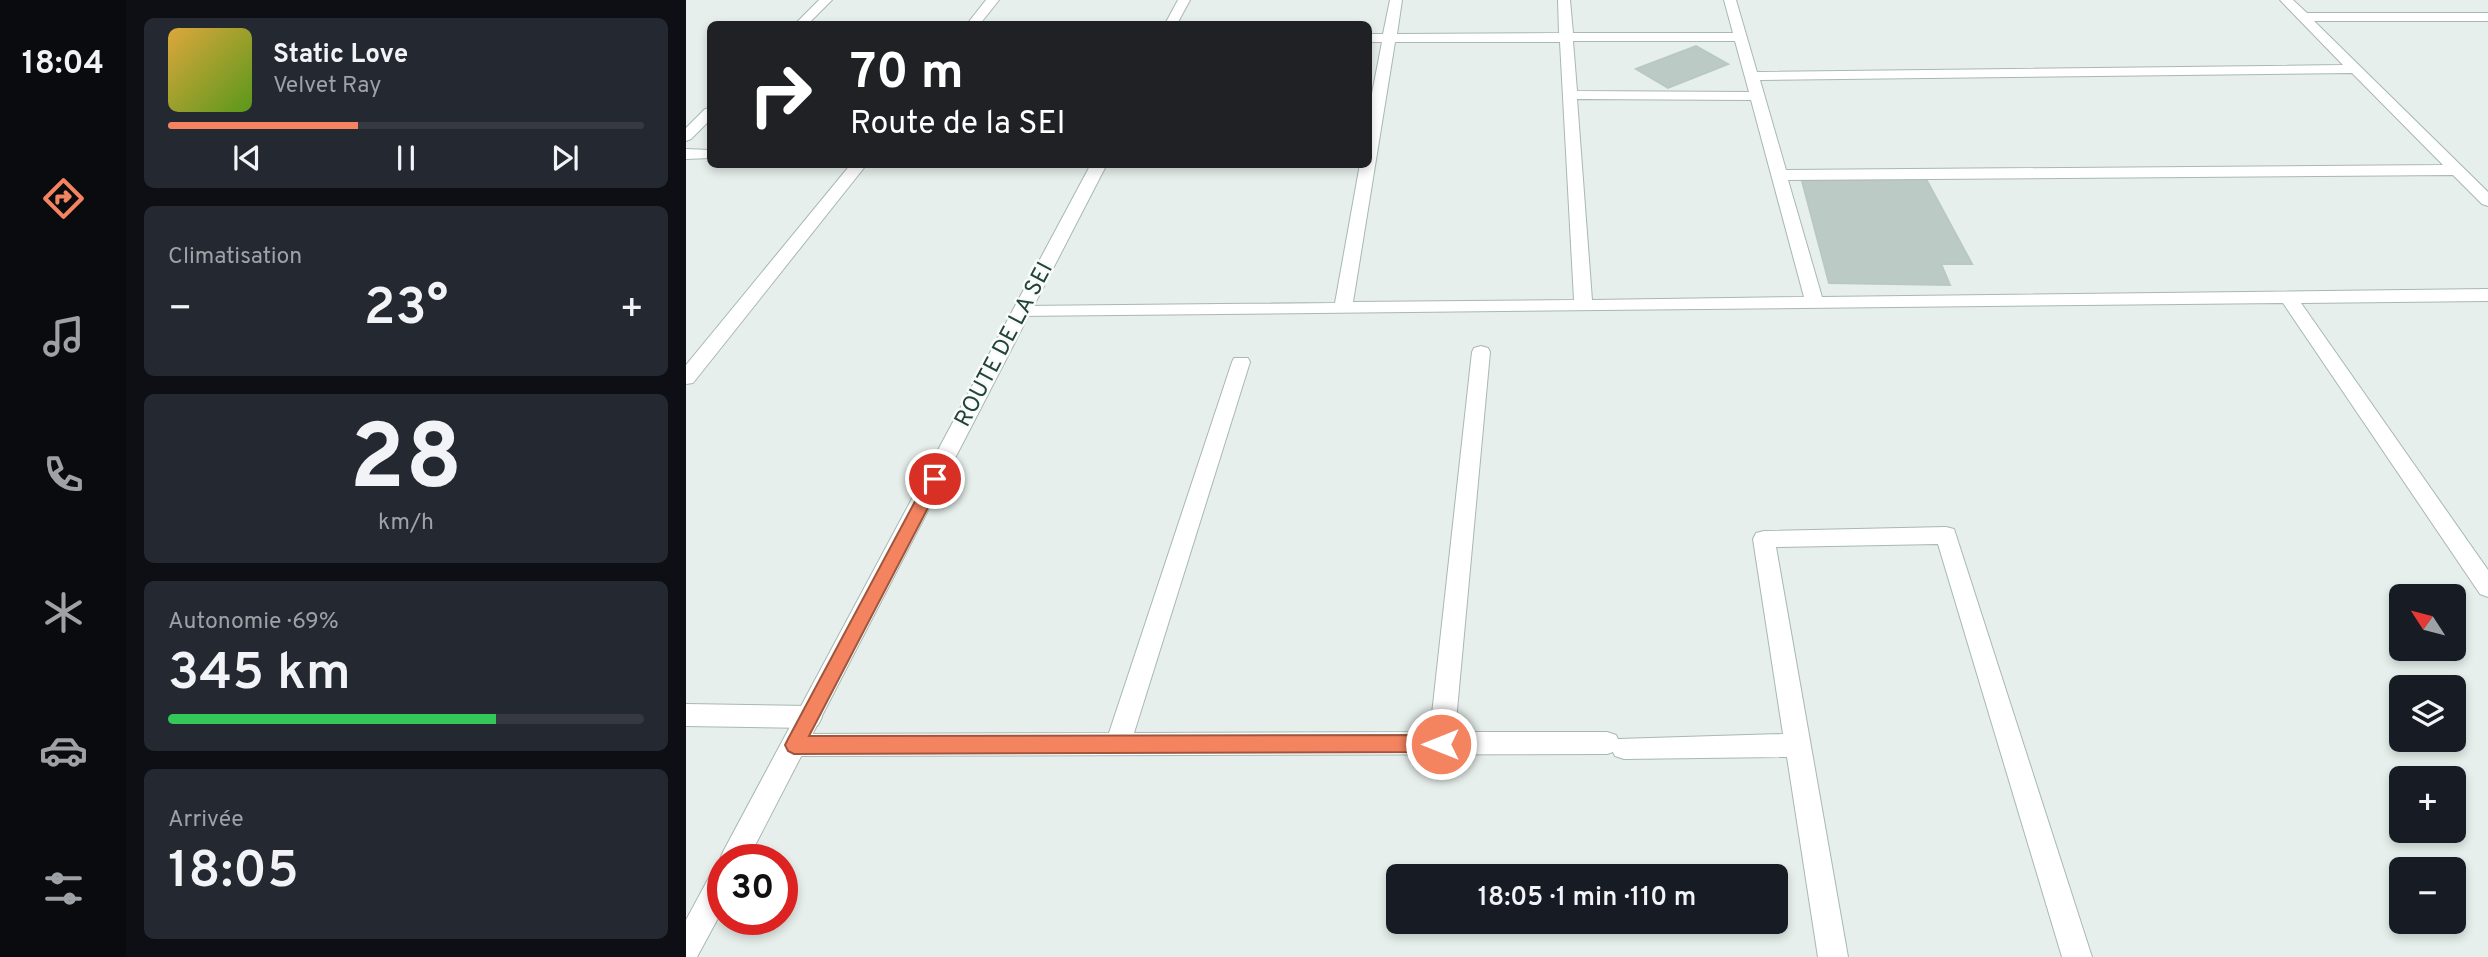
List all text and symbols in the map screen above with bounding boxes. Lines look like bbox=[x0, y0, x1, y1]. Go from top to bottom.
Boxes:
text: Static Love bbox=[273, 39, 408, 72]
text: 70 m bbox=[850, 44, 964, 106]
text: 18:04 bbox=[22, 45, 104, 85]
icon: right bbox=[735, 49, 826, 140]
text: Velvet Ray bbox=[273, 72, 381, 101]
text: Route de la SEI bbox=[850, 105, 1066, 145]
icon: previous bbox=[228, 139, 266, 177]
icon: pause bbox=[387, 139, 425, 177]
icon: next bbox=[546, 139, 584, 177]
icon: directions bbox=[39, 174, 88, 223]
text: Climatisation bbox=[168, 243, 302, 272]
street label: ROUTE DE LA SEI bbox=[949, 258, 1061, 432]
text: 23° bbox=[364, 277, 448, 343]
text: − bbox=[168, 286, 193, 335]
text: + bbox=[619, 286, 644, 335]
icon: music bbox=[39, 312, 88, 361]
text: 28 bbox=[350, 406, 462, 521]
pin bbox=[905, 449, 965, 509]
icon: phone bbox=[39, 450, 88, 499]
icon: arrive bbox=[916, 460, 954, 498]
text: km/h bbox=[378, 509, 434, 538]
north arrow bbox=[2389, 584, 2466, 662]
map controls bbox=[2389, 584, 2466, 934]
icon: climate bbox=[39, 588, 88, 637]
text: Autonomie · 69% bbox=[168, 608, 339, 637]
text: 345 km bbox=[168, 642, 351, 708]
button: layers bbox=[2389, 675, 2466, 752]
position arrow bbox=[1404, 707, 1478, 781]
icon: car bbox=[39, 726, 88, 775]
button: + bbox=[2389, 766, 2466, 843]
text: Arrivée bbox=[168, 806, 244, 835]
text: 18:05 bbox=[168, 840, 299, 906]
speed limit sign: 30 bbox=[707, 844, 798, 935]
button: − bbox=[2389, 857, 2466, 934]
icon: filters bbox=[39, 864, 88, 913]
text: 18:05 · 1 min · 110 m bbox=[1478, 882, 1696, 915]

